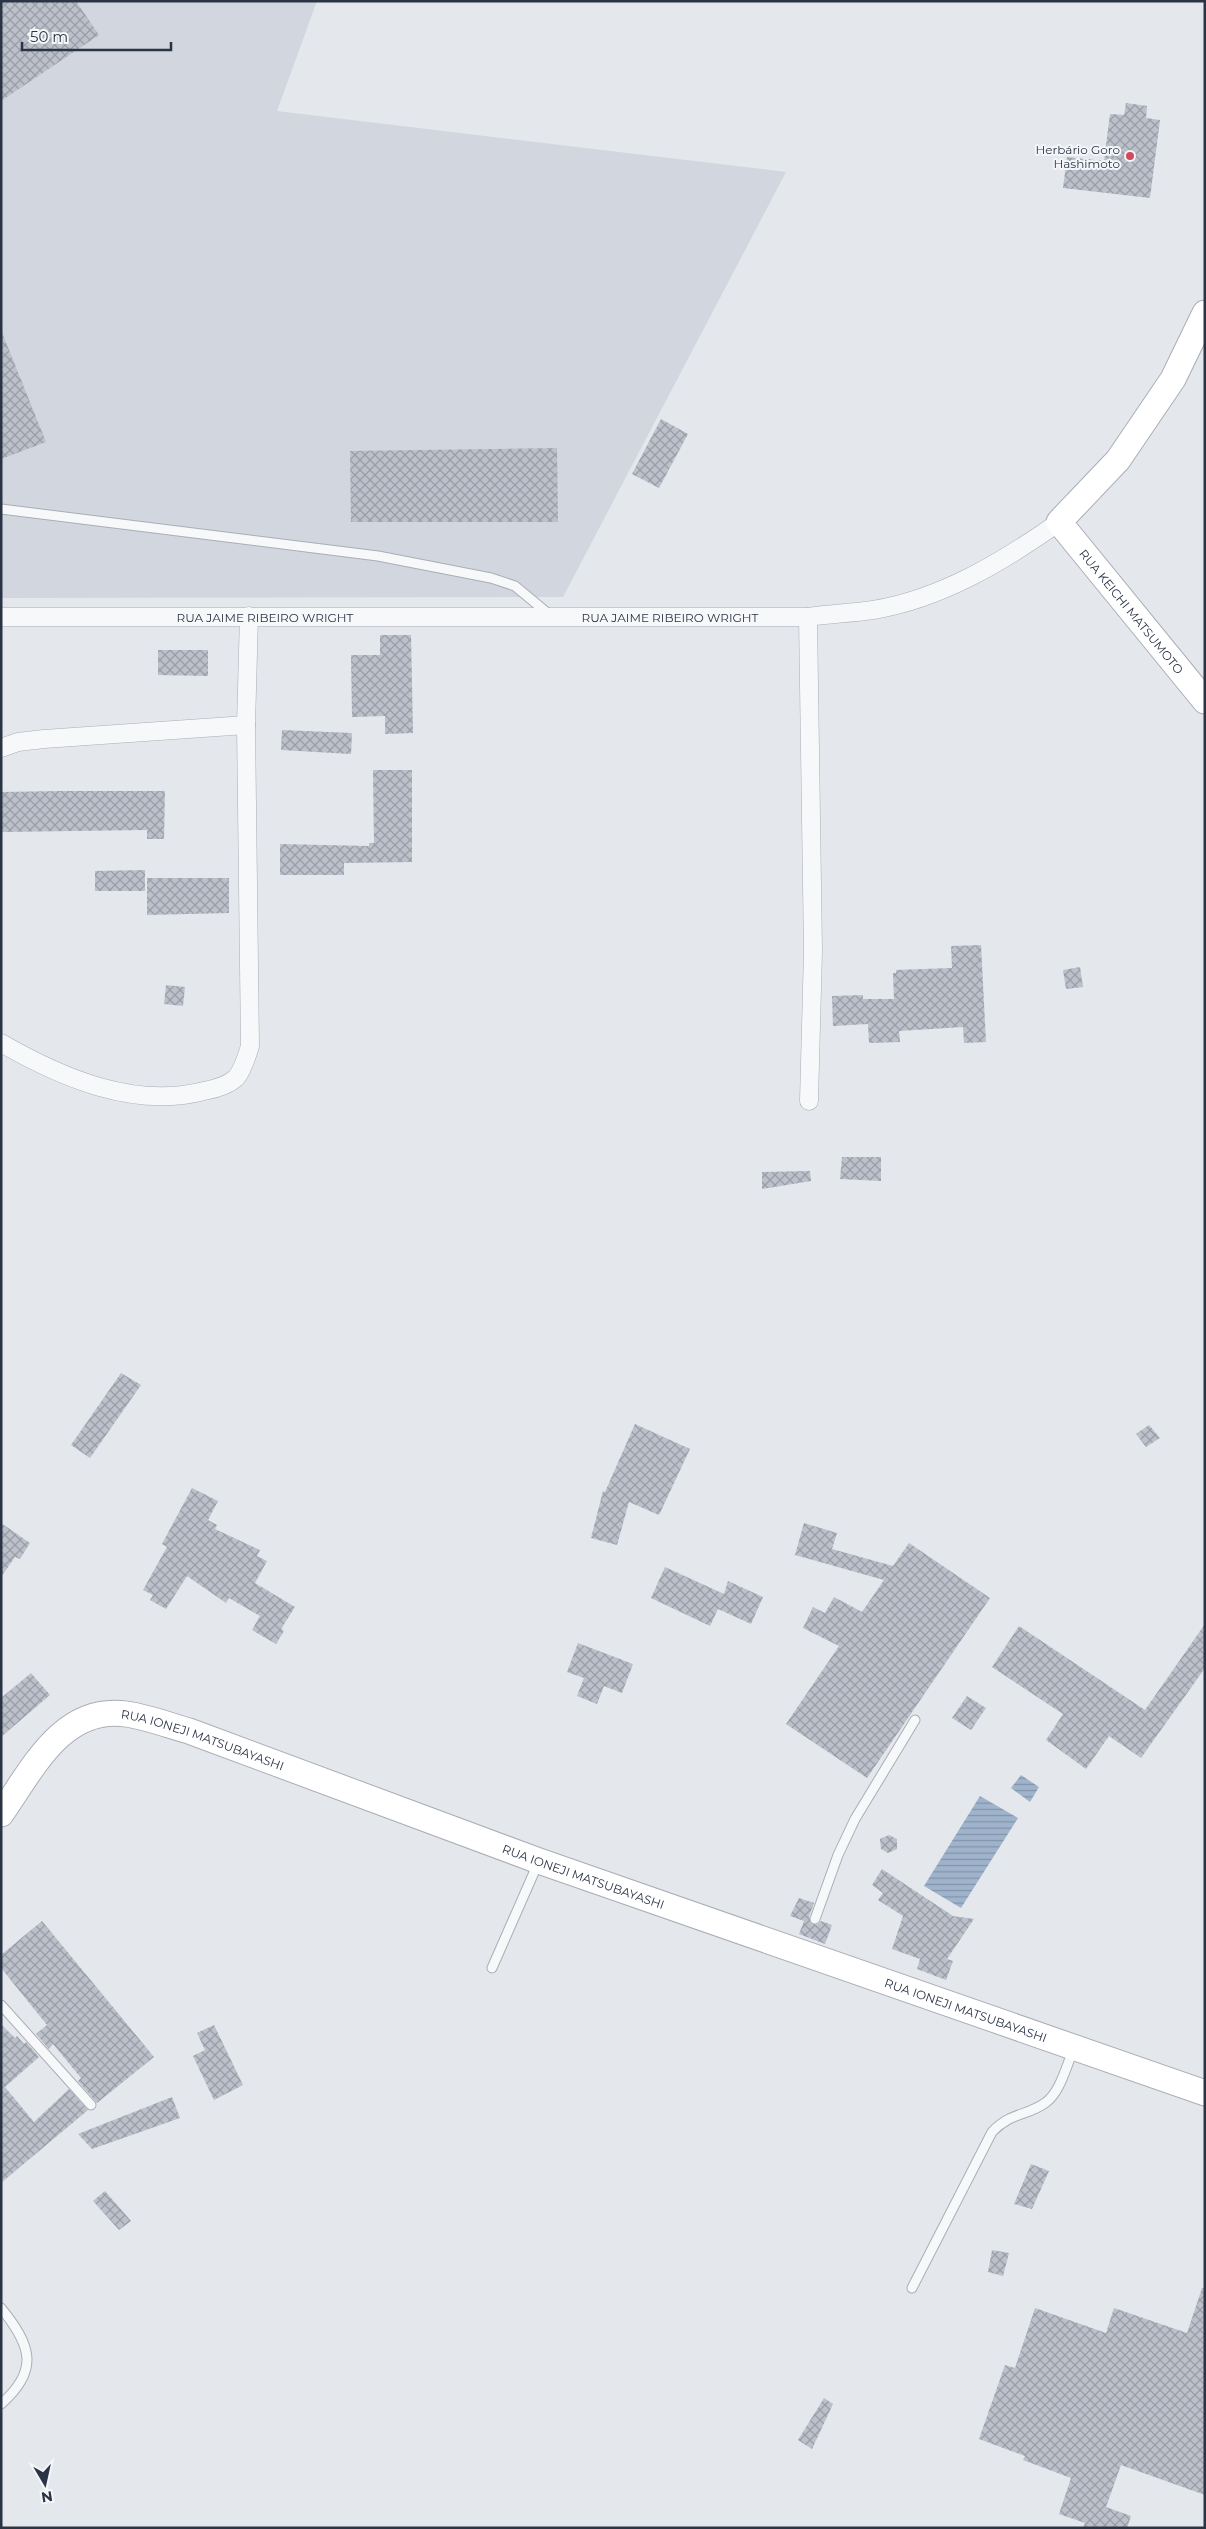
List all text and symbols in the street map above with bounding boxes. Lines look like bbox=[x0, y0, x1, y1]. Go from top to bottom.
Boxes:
scale bar bbox=[22, 20, 171, 52]
text: 50 m bbox=[30, 27, 68, 46]
place label: Herbário Goro Hashimoto bbox=[1036, 142, 1120, 171]
marker: Herbário Goro Hashimoto bbox=[1124, 150, 1136, 162]
street label: RUA KEICHI MATSUMOTO bbox=[1076, 546, 1187, 677]
street label: RUA JAIME RIBEIRO WRIGHT bbox=[177, 610, 354, 625]
street label: RUA JAIME RIBEIRO WRIGHT bbox=[582, 610, 759, 625]
street label: RUA IONEJI MATSUBAYASHI bbox=[120, 1706, 286, 1773]
street label: RUA IONEJI MATSUBAYASHI bbox=[500, 1841, 667, 1912]
street label: RUA IONEJI MATSUBAYASHI bbox=[883, 1975, 1049, 2045]
north arrow bbox=[20, 2459, 70, 2509]
text: N bbox=[40, 2487, 54, 2507]

